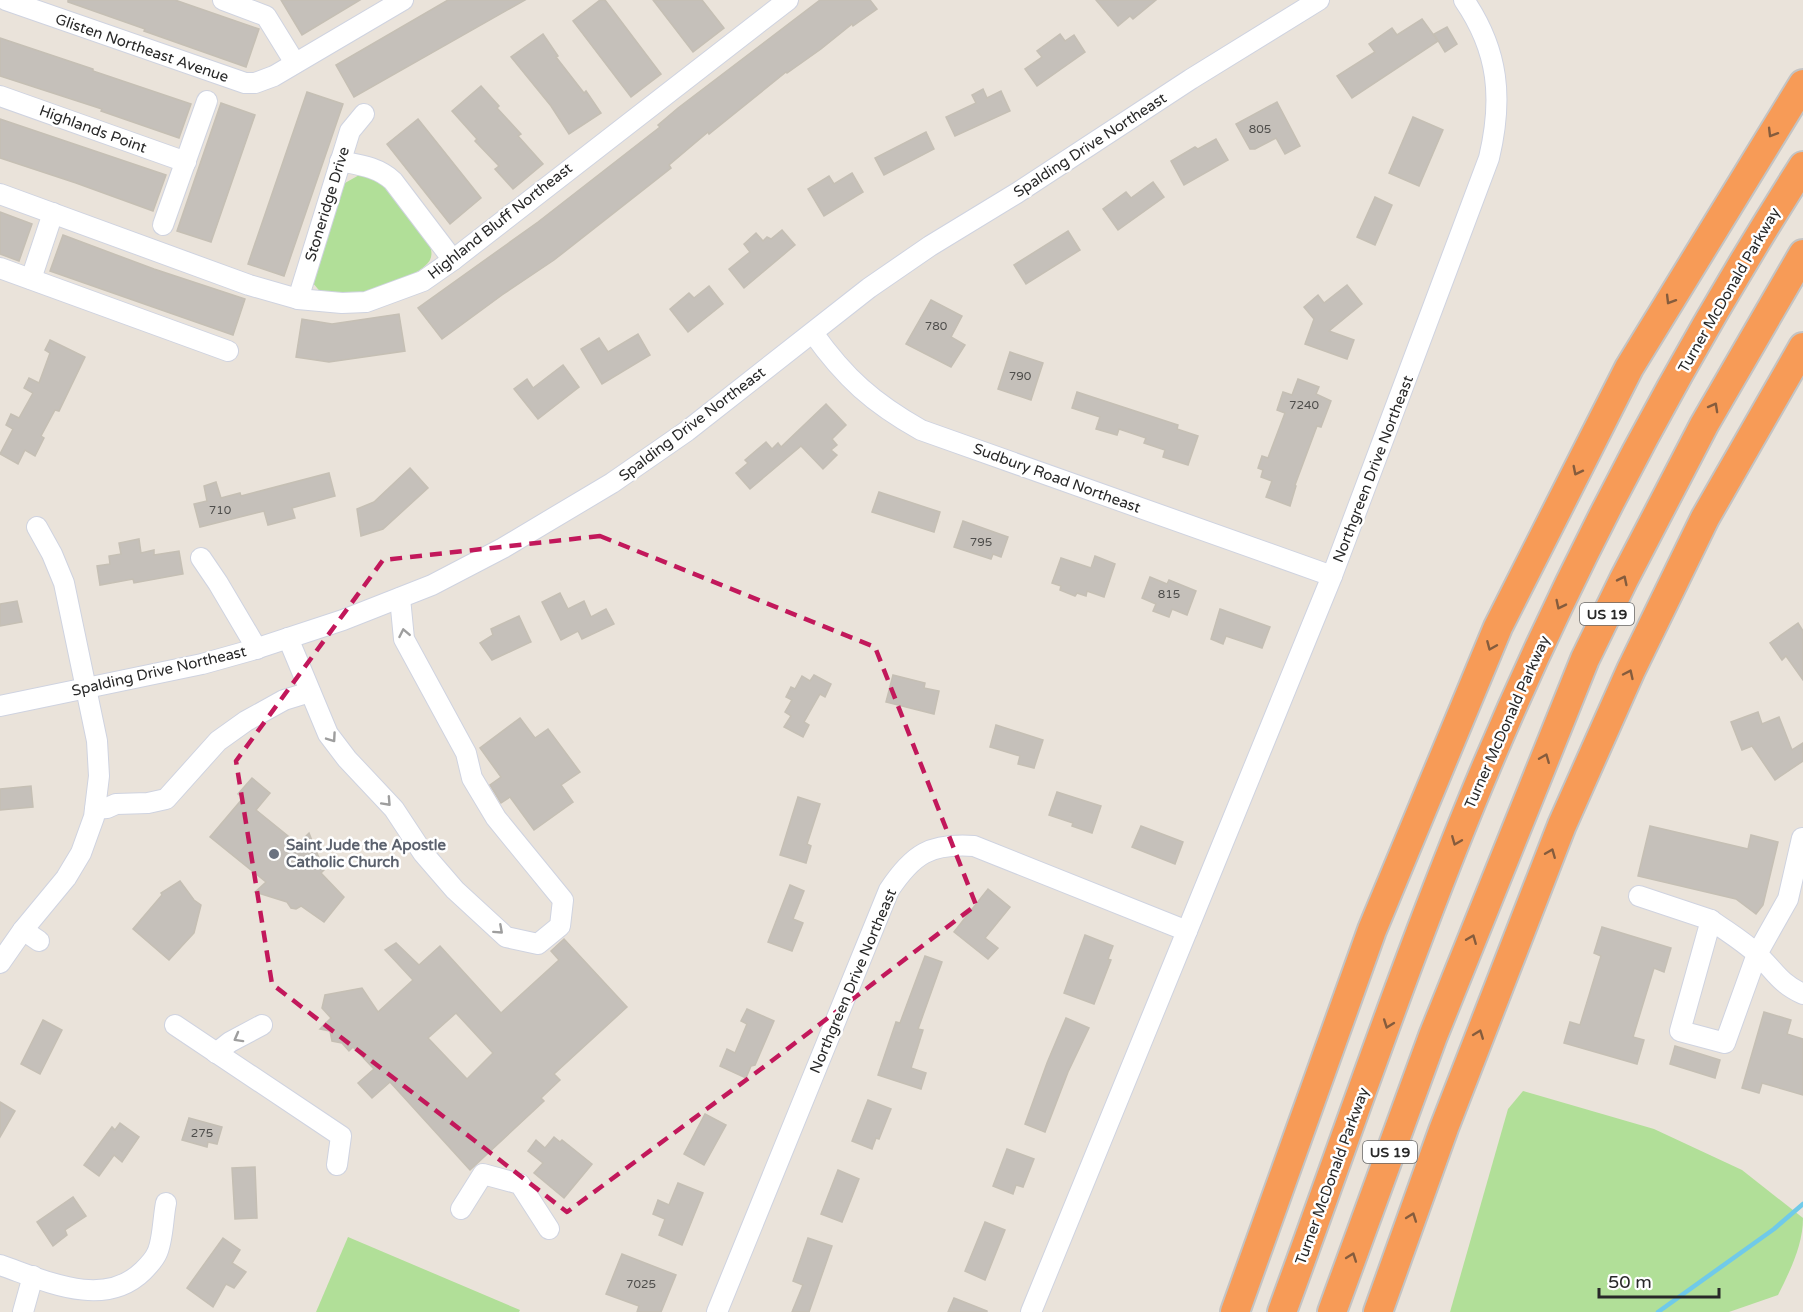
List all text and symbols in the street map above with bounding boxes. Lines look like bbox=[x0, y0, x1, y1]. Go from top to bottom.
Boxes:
street label: Glisten Northeast Avenue bbox=[53, 10, 231, 86]
street label: Spalding Drive Northeast bbox=[1010, 89, 1170, 201]
street label: Highlands Point bbox=[37, 101, 149, 157]
house number: 805 bbox=[1249, 122, 1271, 136]
one-way arrow bbox=[1768, 127, 1779, 138]
street label: Stoneridge Drive bbox=[301, 144, 353, 264]
street label: Highland Bluff Northeast bbox=[424, 159, 576, 283]
street label: Turner McDonald Parkway bbox=[1674, 204, 1784, 376]
one-way arrow bbox=[1666, 294, 1678, 304]
house number: 780 bbox=[925, 319, 948, 333]
street label: Spalding Drive Northeast bbox=[615, 363, 769, 485]
house number: 790 bbox=[1009, 369, 1032, 383]
street label: Northgreen Drive Northeast bbox=[1329, 373, 1417, 565]
house number: 7240 bbox=[1289, 398, 1320, 412]
one-way arrow bbox=[1707, 403, 1718, 413]
street label: Sudbury Road Northeast bbox=[971, 439, 1143, 517]
one-way arrow bbox=[1573, 465, 1584, 475]
house number: 710 bbox=[209, 503, 232, 517]
house number: 795 bbox=[970, 535, 992, 549]
one-way arrow bbox=[1616, 575, 1628, 586]
house number: 815 bbox=[1158, 587, 1180, 601]
one-way arrow bbox=[1555, 598, 1567, 609]
road number: US 19 bbox=[1580, 603, 1634, 625]
one-way arrow bbox=[398, 628, 411, 638]
street label: Turner McDonald Parkway bbox=[1461, 633, 1553, 811]
one-way arrow bbox=[1486, 639, 1498, 650]
street label: Spalding Drive Northeast bbox=[70, 642, 248, 700]
one-way arrow bbox=[1622, 670, 1634, 681]
one-way arrow bbox=[325, 731, 336, 742]
one-way arrow bbox=[1538, 754, 1550, 765]
one-way arrow bbox=[380, 795, 391, 805]
one-way arrow bbox=[1451, 835, 1463, 846]
place label: Saint Jude the Apostle Catholic Church bbox=[286, 836, 447, 871]
marker: Saint Jude the Apostle Catholic Church bbox=[267, 847, 281, 861]
one-way arrow bbox=[1544, 848, 1556, 859]
street label: Northgreen Drive Northeast bbox=[806, 886, 900, 1076]
one-way arrow bbox=[492, 923, 502, 934]
one-way arrow bbox=[1465, 934, 1477, 945]
one-way arrow bbox=[1382, 1018, 1395, 1028]
one-way arrow bbox=[1472, 1030, 1485, 1040]
one-way arrow bbox=[234, 1031, 244, 1042]
street label: Turner McDonald Parkway bbox=[1291, 1085, 1373, 1267]
house number: 275 bbox=[191, 1126, 213, 1140]
road number: US 19 bbox=[1363, 1141, 1417, 1163]
one-way arrow bbox=[1404, 1213, 1417, 1223]
one-way arrow bbox=[1345, 1252, 1358, 1263]
scale bar bbox=[1599, 1261, 1719, 1299]
text: 50 m bbox=[1608, 1271, 1652, 1293]
house number: 7025 bbox=[626, 1277, 656, 1291]

